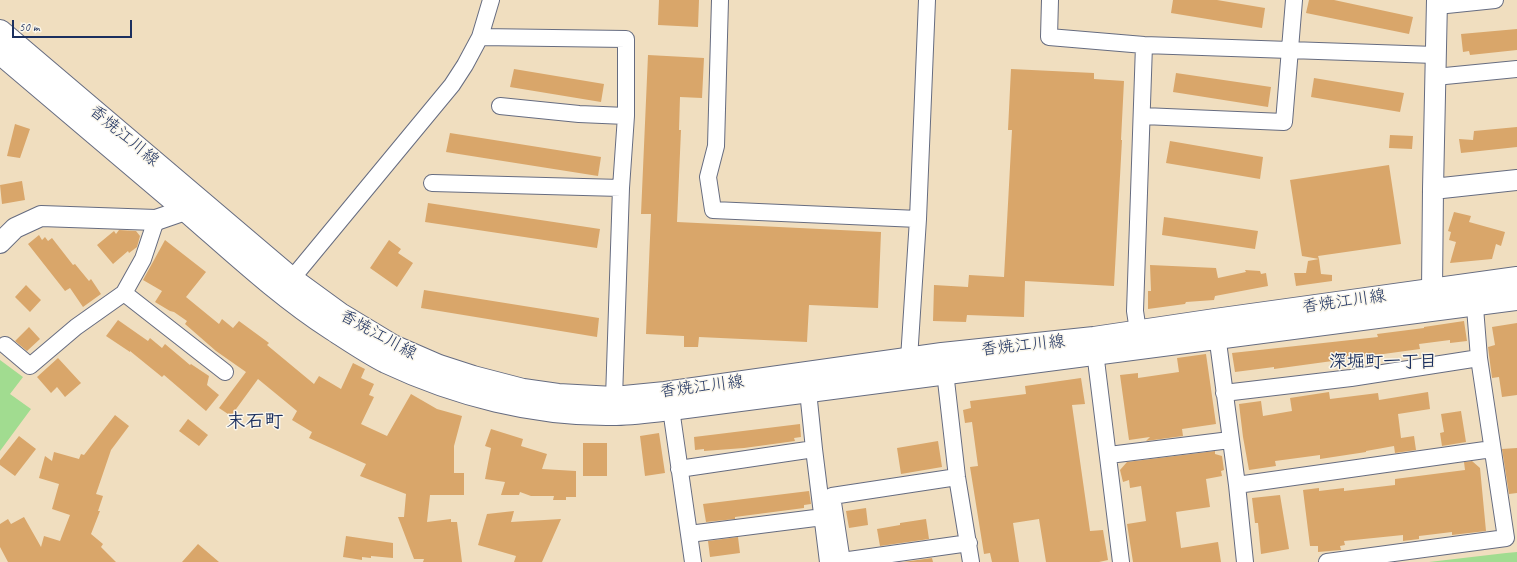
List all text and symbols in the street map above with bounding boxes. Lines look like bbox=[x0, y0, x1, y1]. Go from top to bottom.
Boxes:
scale bar bbox=[14, 12, 134, 38]
text: 50 m bbox=[19, 19, 39, 35]
street label: 香焼江川線 bbox=[85, 101, 163, 171]
street label: 香焼江川線 bbox=[1300, 286, 1388, 318]
street label: 香焼江川線 bbox=[336, 305, 420, 365]
street label: 香焼江川線 bbox=[980, 331, 1066, 361]
district label: 深堀町一丁目 bbox=[1329, 351, 1437, 373]
street label: 香焼江川線 bbox=[659, 372, 745, 402]
district label: 末石町 bbox=[227, 411, 283, 433]

